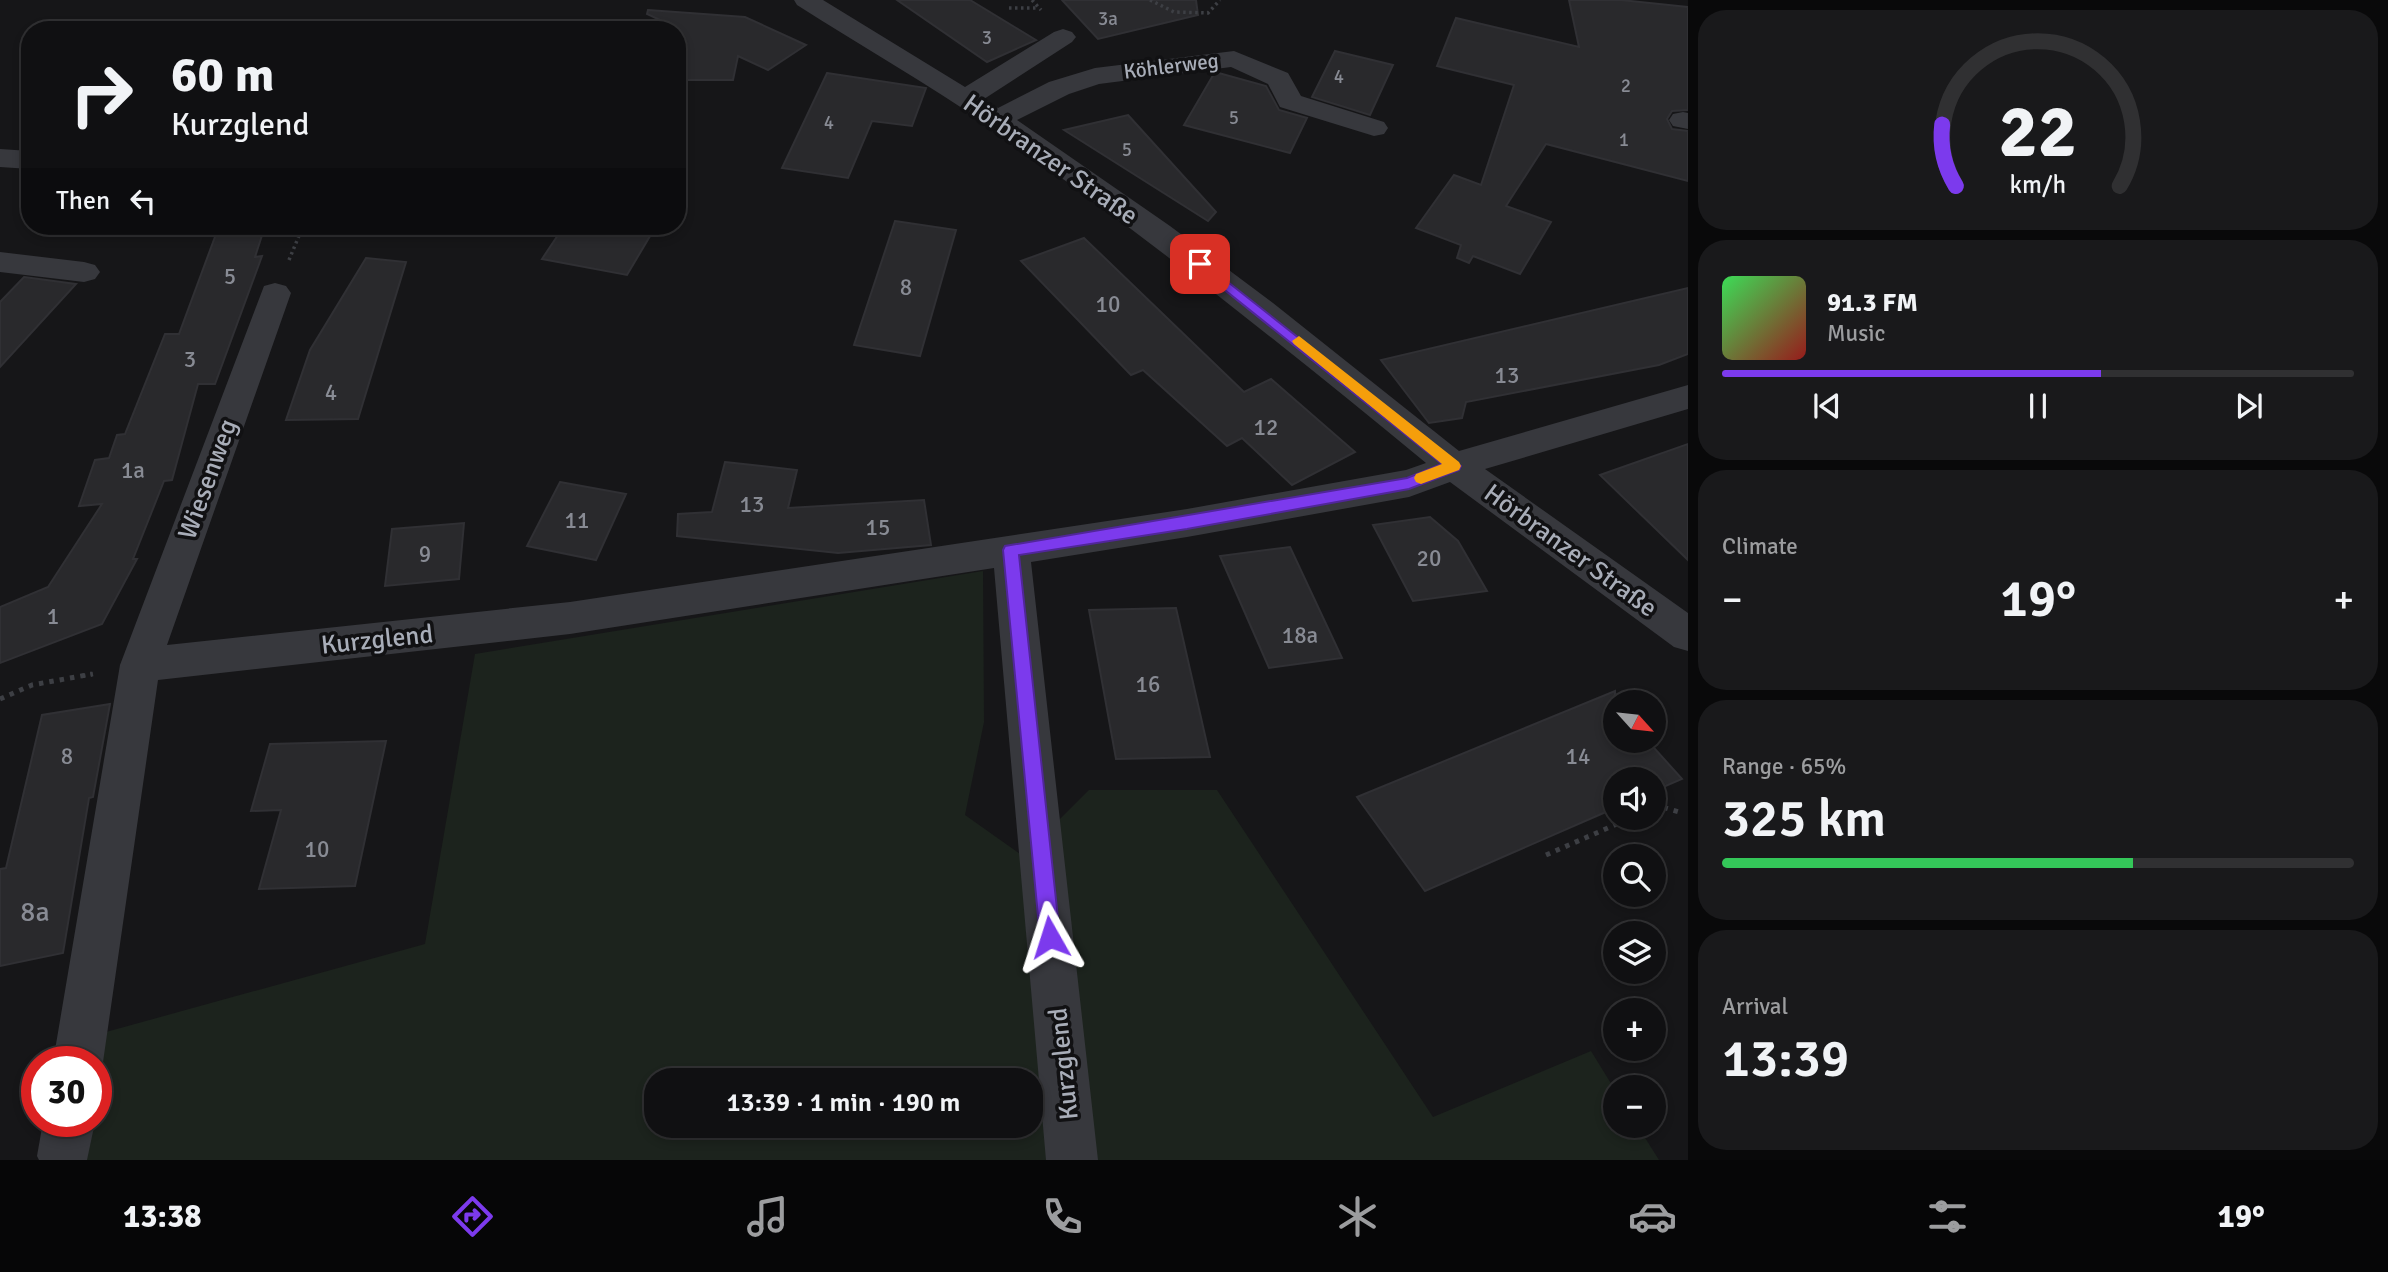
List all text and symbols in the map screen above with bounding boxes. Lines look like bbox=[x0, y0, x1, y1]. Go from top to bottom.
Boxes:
house number: 3a bbox=[1098, 7, 1118, 31]
house number: 3 bbox=[982, 26, 992, 50]
text: 60 m bbox=[171, 45, 274, 105]
street label: Köhlerweg bbox=[1122, 47, 1220, 85]
icon: right bbox=[56, 49, 147, 140]
house number: 4 bbox=[1334, 65, 1344, 89]
house number: 2 bbox=[1621, 74, 1631, 98]
street label: Hörbranzer Straße bbox=[957, 88, 1144, 232]
text: 22 bbox=[1999, 88, 2077, 177]
text: Kurzglend bbox=[171, 105, 310, 144]
house number: 5 bbox=[1229, 106, 1239, 130]
house number: 4 bbox=[824, 111, 834, 135]
house number: 1 bbox=[1619, 128, 1629, 152]
house number: 5 bbox=[1122, 138, 1132, 162]
text: km/h bbox=[2010, 169, 2066, 200]
icon: left bbox=[124, 182, 162, 220]
text: Then bbox=[56, 185, 110, 217]
pin bbox=[1170, 234, 1230, 294]
icon: arrive bbox=[1181, 245, 1219, 283]
house number: 5 bbox=[224, 262, 236, 291]
house number: 8 bbox=[900, 273, 912, 302]
text: 91.3 FM bbox=[1827, 287, 1918, 319]
house number: 10 bbox=[1096, 290, 1120, 319]
text: Music bbox=[1827, 319, 1885, 348]
house number: 3 bbox=[184, 345, 196, 374]
house number: 13 bbox=[1495, 361, 1519, 390]
house number: 4 bbox=[325, 378, 337, 407]
icon: previous bbox=[1808, 387, 1846, 425]
icon: pause bbox=[2019, 387, 2057, 425]
icon: next bbox=[2230, 387, 2268, 425]
house number: 12 bbox=[1254, 413, 1278, 442]
street label: Wiesenweg bbox=[171, 415, 244, 544]
house number: 1a bbox=[121, 456, 145, 485]
street label: Hörbranzer Straße bbox=[1478, 477, 1663, 624]
house number: 13 bbox=[740, 490, 764, 519]
house number: 11 bbox=[565, 506, 589, 535]
house number: 15 bbox=[866, 513, 890, 542]
text: Climate bbox=[1722, 532, 1798, 561]
house number: 9 bbox=[419, 540, 431, 569]
house number: 20 bbox=[1417, 544, 1441, 573]
text: 19° bbox=[2000, 567, 2076, 631]
text: − bbox=[1722, 576, 1743, 623]
text: + bbox=[2333, 576, 2354, 623]
house number: 1 bbox=[47, 602, 59, 631]
street label: Kurzglend bbox=[319, 618, 435, 662]
house number: 18a bbox=[1282, 621, 1318, 650]
house number: 16 bbox=[1136, 670, 1160, 699]
north arrow bbox=[1603, 690, 1666, 752]
map controls bbox=[1603, 690, 1666, 1138]
house number: 8 bbox=[61, 742, 73, 771]
house number: 14 bbox=[1566, 742, 1590, 771]
text: Range · 65% bbox=[1722, 752, 1846, 781]
button: sound bbox=[1603, 767, 1666, 830]
text: 325 km bbox=[1722, 787, 1886, 851]
house number: 10 bbox=[305, 835, 329, 864]
button: search bbox=[1603, 844, 1666, 907]
house number: 8a bbox=[20, 895, 50, 929]
position arrow bbox=[1013, 900, 1087, 974]
button: layers bbox=[1603, 921, 1666, 984]
text: Arrival bbox=[1722, 992, 1788, 1021]
button: + bbox=[1603, 998, 1666, 1061]
street label: Kurzglend bbox=[1042, 1006, 1086, 1122]
text: 13:39 bbox=[1722, 1027, 1849, 1091]
speed limit sign: 30 bbox=[21, 1046, 112, 1137]
button: − bbox=[1603, 1075, 1666, 1138]
text: 13:39 · 1 min · 190 m bbox=[727, 1087, 960, 1119]
icon: directions bbox=[448, 1192, 497, 1241]
icon: music bbox=[743, 1192, 792, 1241]
icon: phone bbox=[1038, 1192, 1087, 1241]
icon: climate bbox=[1333, 1192, 1382, 1241]
icon: car bbox=[1628, 1192, 1677, 1241]
icon: filters bbox=[1923, 1192, 1972, 1241]
text: 13:38 bbox=[123, 1197, 202, 1236]
text: 19° bbox=[2218, 1197, 2265, 1236]

